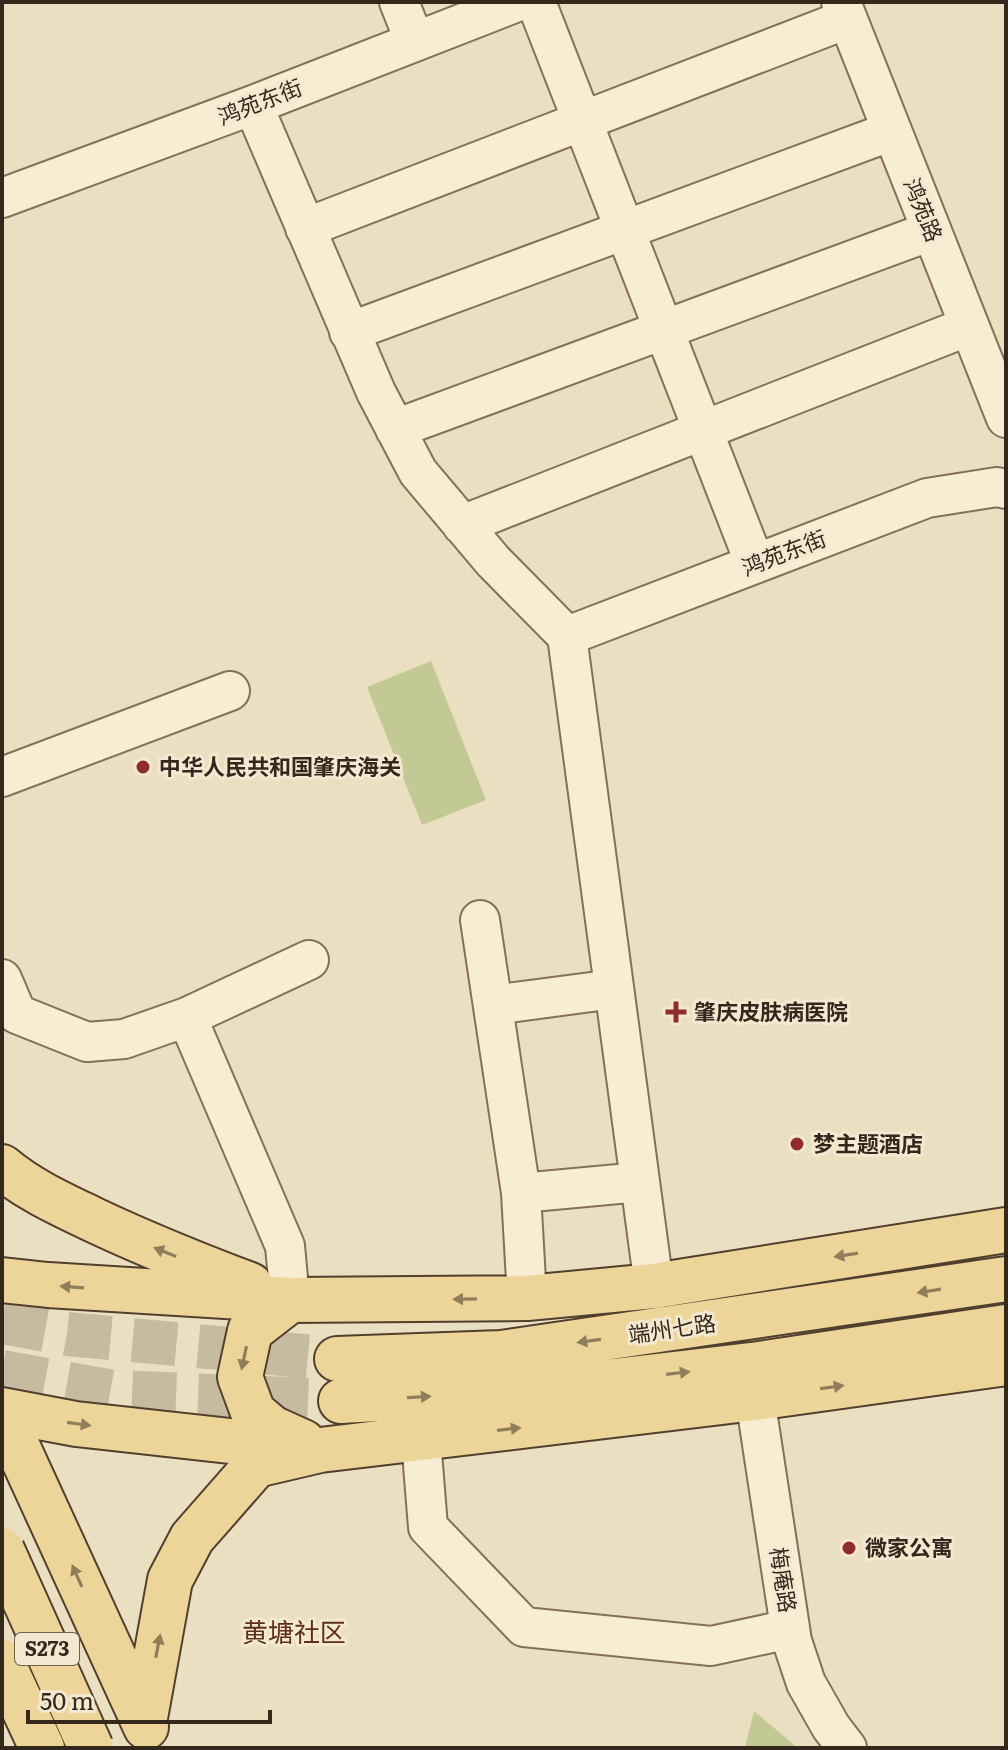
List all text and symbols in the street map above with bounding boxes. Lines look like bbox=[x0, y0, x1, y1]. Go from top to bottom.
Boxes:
street label: 鸿苑东街 bbox=[212, 69, 306, 132]
street label: 鸿苑路 bbox=[897, 173, 952, 246]
street label: 鸿苑东街 bbox=[736, 520, 830, 583]
place label: 中华人民共和国肇庆海关 bbox=[159, 749, 401, 782]
marker: 中华人民共和国肇庆海关 bbox=[134, 758, 152, 776]
place label: 肇庆皮肤病医院 bbox=[694, 994, 848, 1027]
marker: 肇庆皮肤病医院 bbox=[665, 1001, 687, 1023]
place label: 梦主题酒店 bbox=[813, 1126, 923, 1159]
marker: 梦主题酒店 bbox=[788, 1135, 806, 1153]
one-way arrow bbox=[153, 1245, 177, 1258]
one-way arrow bbox=[833, 1250, 858, 1262]
one-way arrow bbox=[59, 1280, 84, 1293]
one-way arrow bbox=[916, 1285, 941, 1297]
one-way arrow bbox=[452, 1292, 477, 1305]
street label: 端州七路 bbox=[626, 1305, 718, 1350]
one-way arrow bbox=[576, 1335, 601, 1348]
one-way arrow bbox=[237, 1346, 250, 1371]
one-way arrow bbox=[666, 1367, 691, 1380]
one-way arrow bbox=[820, 1380, 845, 1393]
one-way arrow bbox=[407, 1390, 432, 1403]
one-way arrow bbox=[67, 1418, 92, 1431]
one-way arrow bbox=[497, 1422, 522, 1435]
place label: 微家公寓 bbox=[865, 1530, 953, 1563]
marker: 微家公寓 bbox=[840, 1539, 858, 1557]
street label: 梅庵路 bbox=[763, 1545, 806, 1615]
one-way arrow bbox=[70, 1564, 83, 1587]
district label: 黄塘社区 bbox=[242, 1611, 346, 1650]
road number: S273 bbox=[15, 1633, 79, 1665]
one-way arrow bbox=[153, 1634, 165, 1659]
scale bar bbox=[28, 1674, 270, 1724]
text: 50 m bbox=[40, 1682, 94, 1717]

